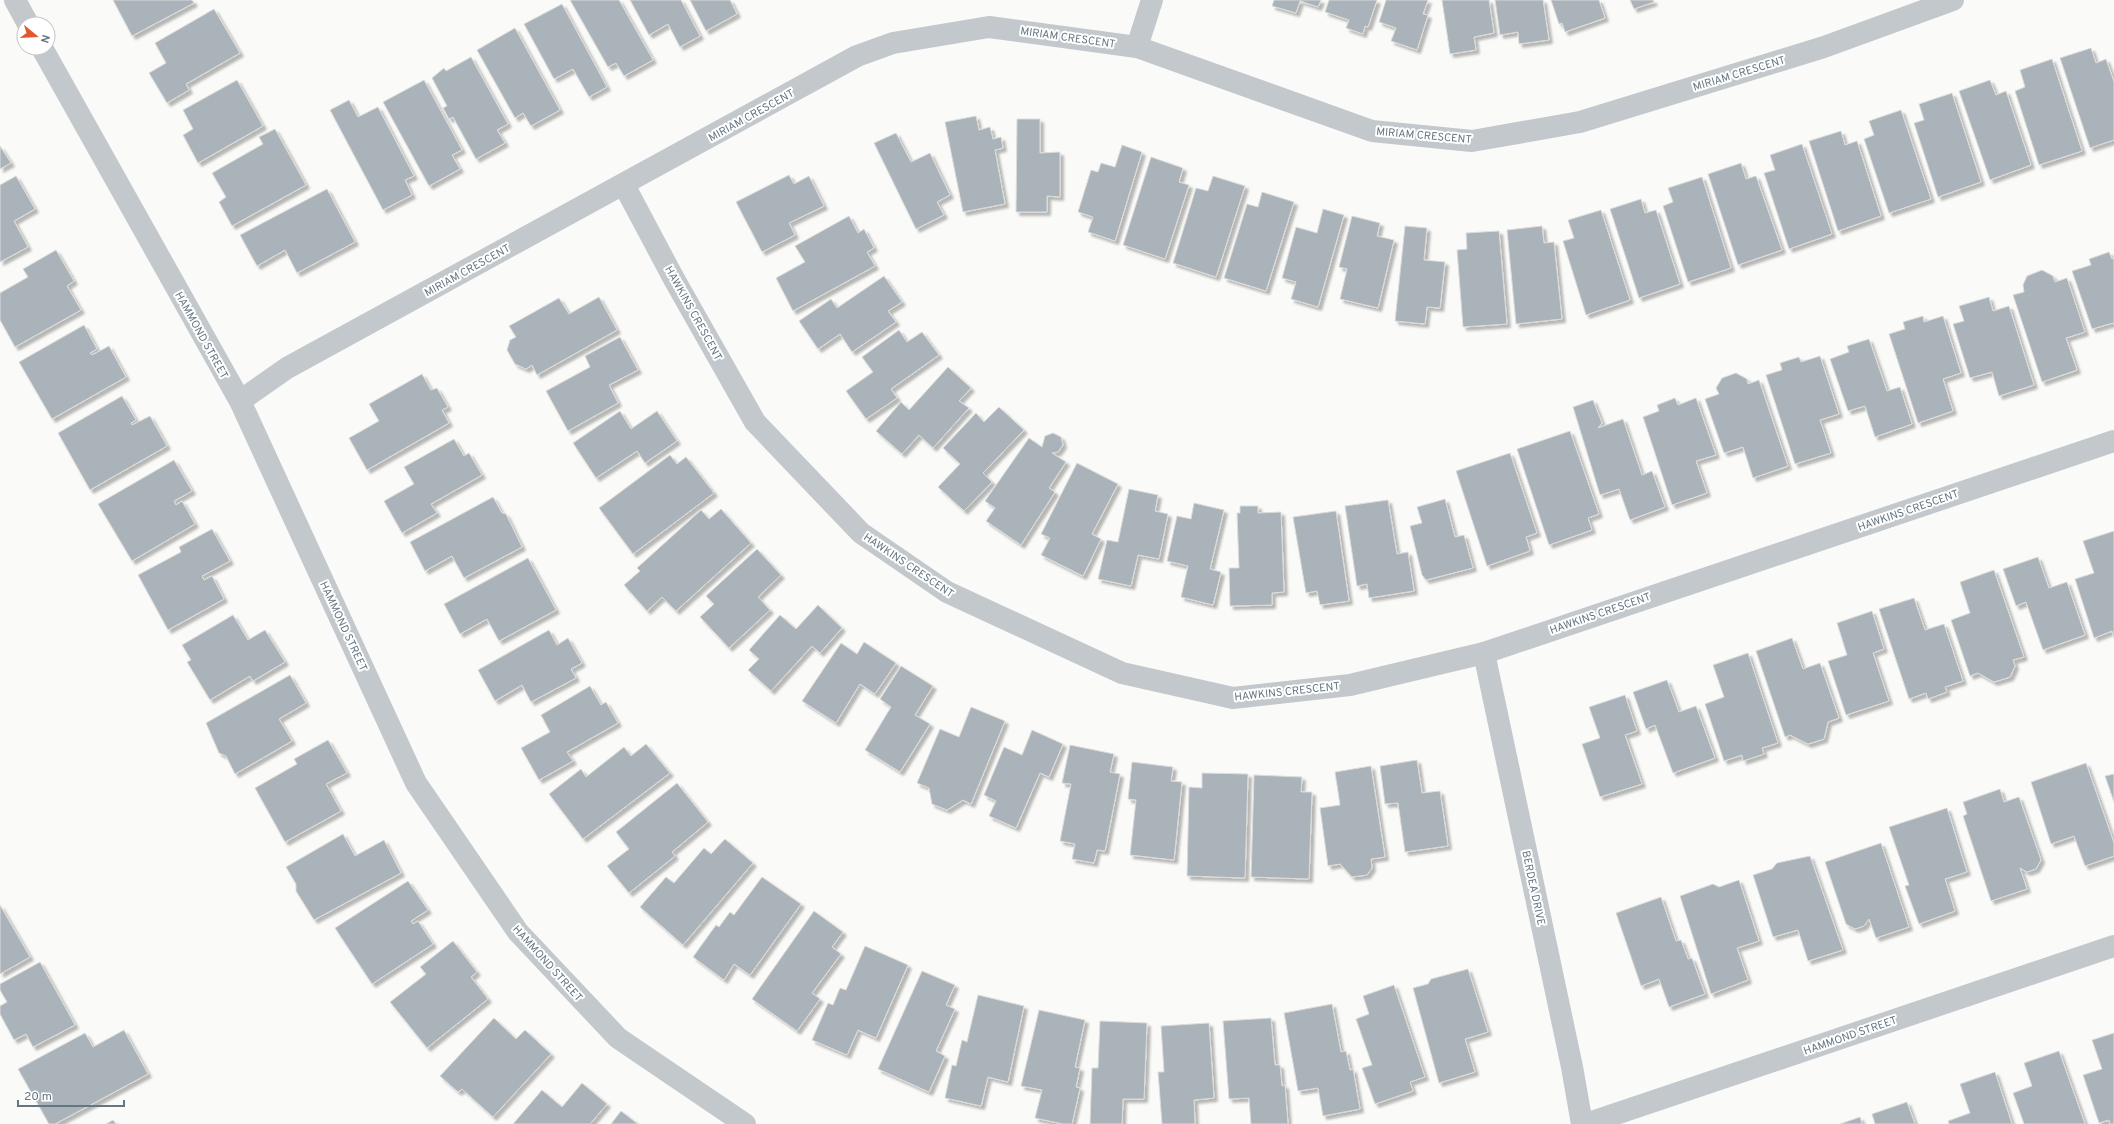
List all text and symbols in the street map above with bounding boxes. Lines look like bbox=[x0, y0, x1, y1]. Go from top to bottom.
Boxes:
north arrow bbox=[16, 16, 56, 56]
street label: MIRIAM CRESCENT bbox=[1019, 24, 1116, 52]
text: N bbox=[37, 33, 52, 45]
street label: MIRIAM CRESCENT bbox=[1691, 53, 1787, 95]
street label: MIRIAM CRESCENT bbox=[706, 87, 797, 145]
street label: MIRIAM CRESCENT bbox=[1376, 125, 1472, 147]
street label: MIRIAM CRESCENT bbox=[422, 242, 513, 300]
street label: HAWKINS CRESCENT bbox=[661, 264, 725, 363]
street label: HAMMOND STREET bbox=[171, 289, 231, 382]
street label: HAWKINS CRESCENT bbox=[1856, 487, 1961, 535]
street label: HAWKINS CRESCENT bbox=[861, 530, 956, 601]
street label: HAMMOND STREET bbox=[316, 579, 370, 674]
street label: HAWKINS CRESCENT bbox=[1548, 590, 1653, 638]
street label: HAWKINS CRESCENT bbox=[1234, 679, 1341, 704]
street label: BERDEA DRIVE bbox=[1518, 850, 1548, 927]
street label: HAMMOND STREET bbox=[509, 923, 585, 1005]
street label: HAMMOND STREET bbox=[1802, 1013, 1899, 1058]
scale bar bbox=[18, 1082, 124, 1108]
text: 20 m bbox=[24, 1089, 52, 1105]

